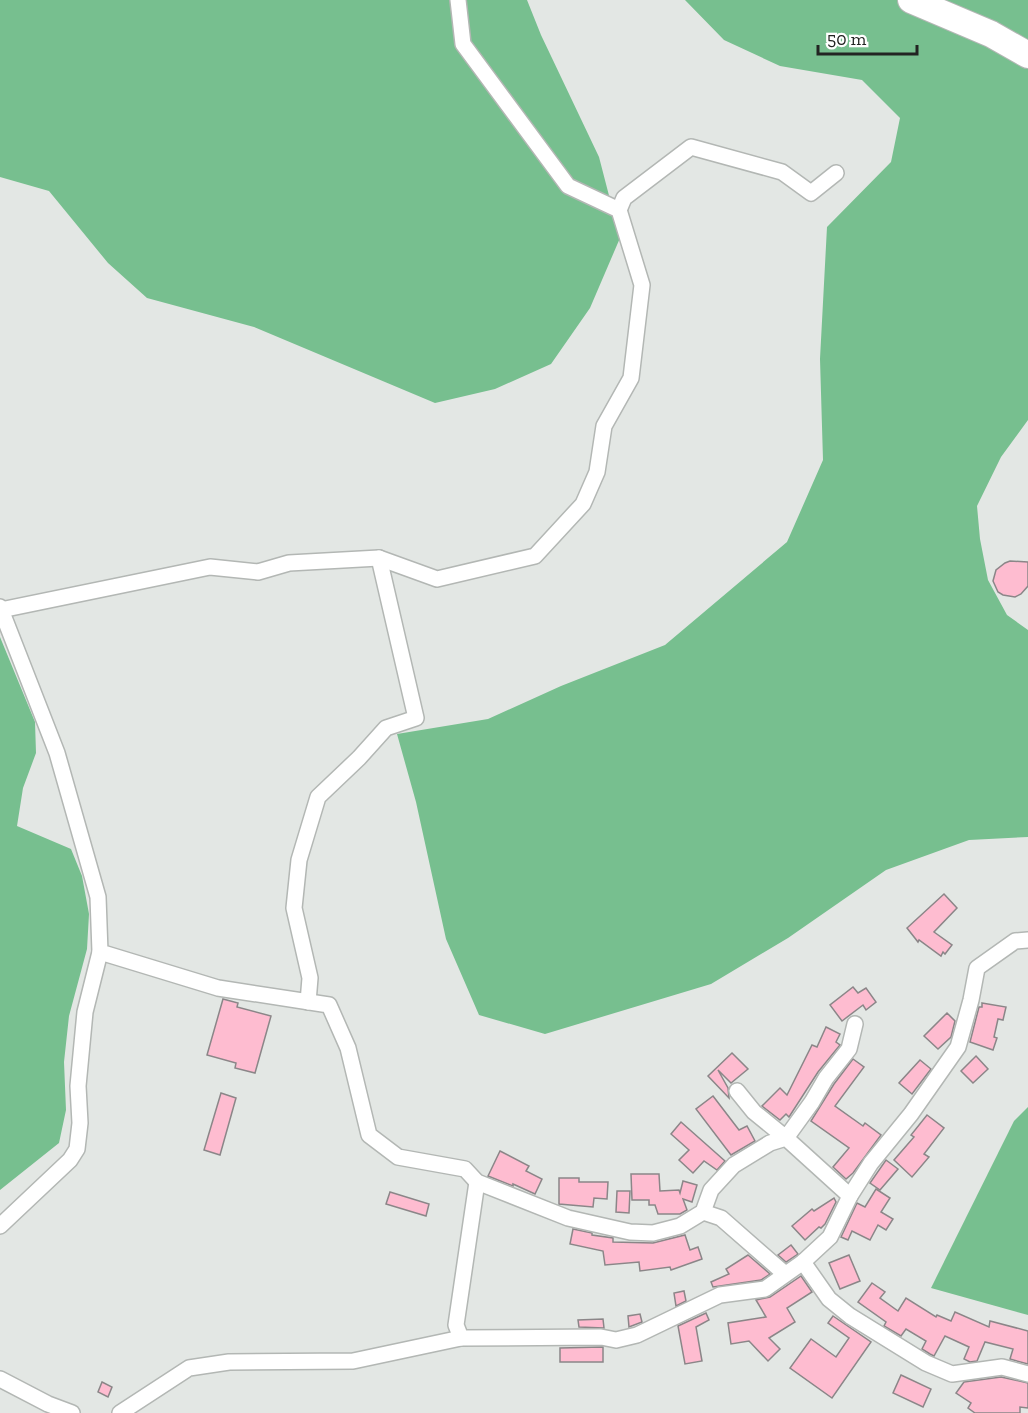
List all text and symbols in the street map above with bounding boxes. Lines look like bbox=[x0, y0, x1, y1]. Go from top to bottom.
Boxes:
scale bar bbox=[818, 18, 917, 56]
text: 50 m bbox=[827, 28, 867, 50]

